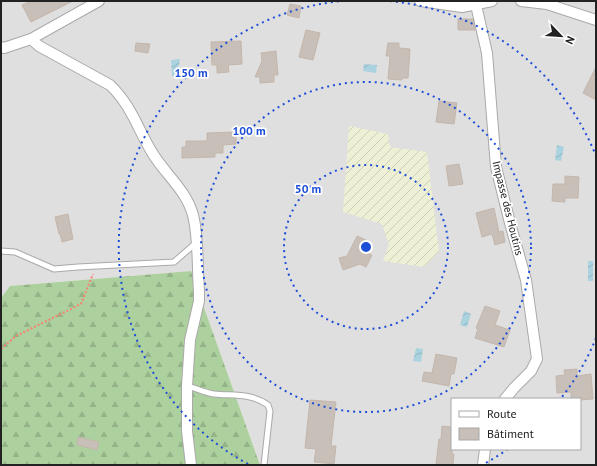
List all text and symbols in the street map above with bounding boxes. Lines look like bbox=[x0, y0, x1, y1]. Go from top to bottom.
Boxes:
north arrow bbox=[541, 16, 581, 56]
text: N bbox=[562, 34, 578, 46]
text: 150 m bbox=[174, 65, 208, 80]
text: 100 m bbox=[232, 123, 266, 138]
street label: Impasse des Houtins bbox=[489, 159, 527, 257]
text: 50 m bbox=[295, 181, 321, 196]
centre of rings bbox=[359, 240, 373, 254]
legend bbox=[451, 398, 581, 450]
text: Route bbox=[487, 406, 517, 421]
text: Bâtiment bbox=[487, 426, 534, 441]

